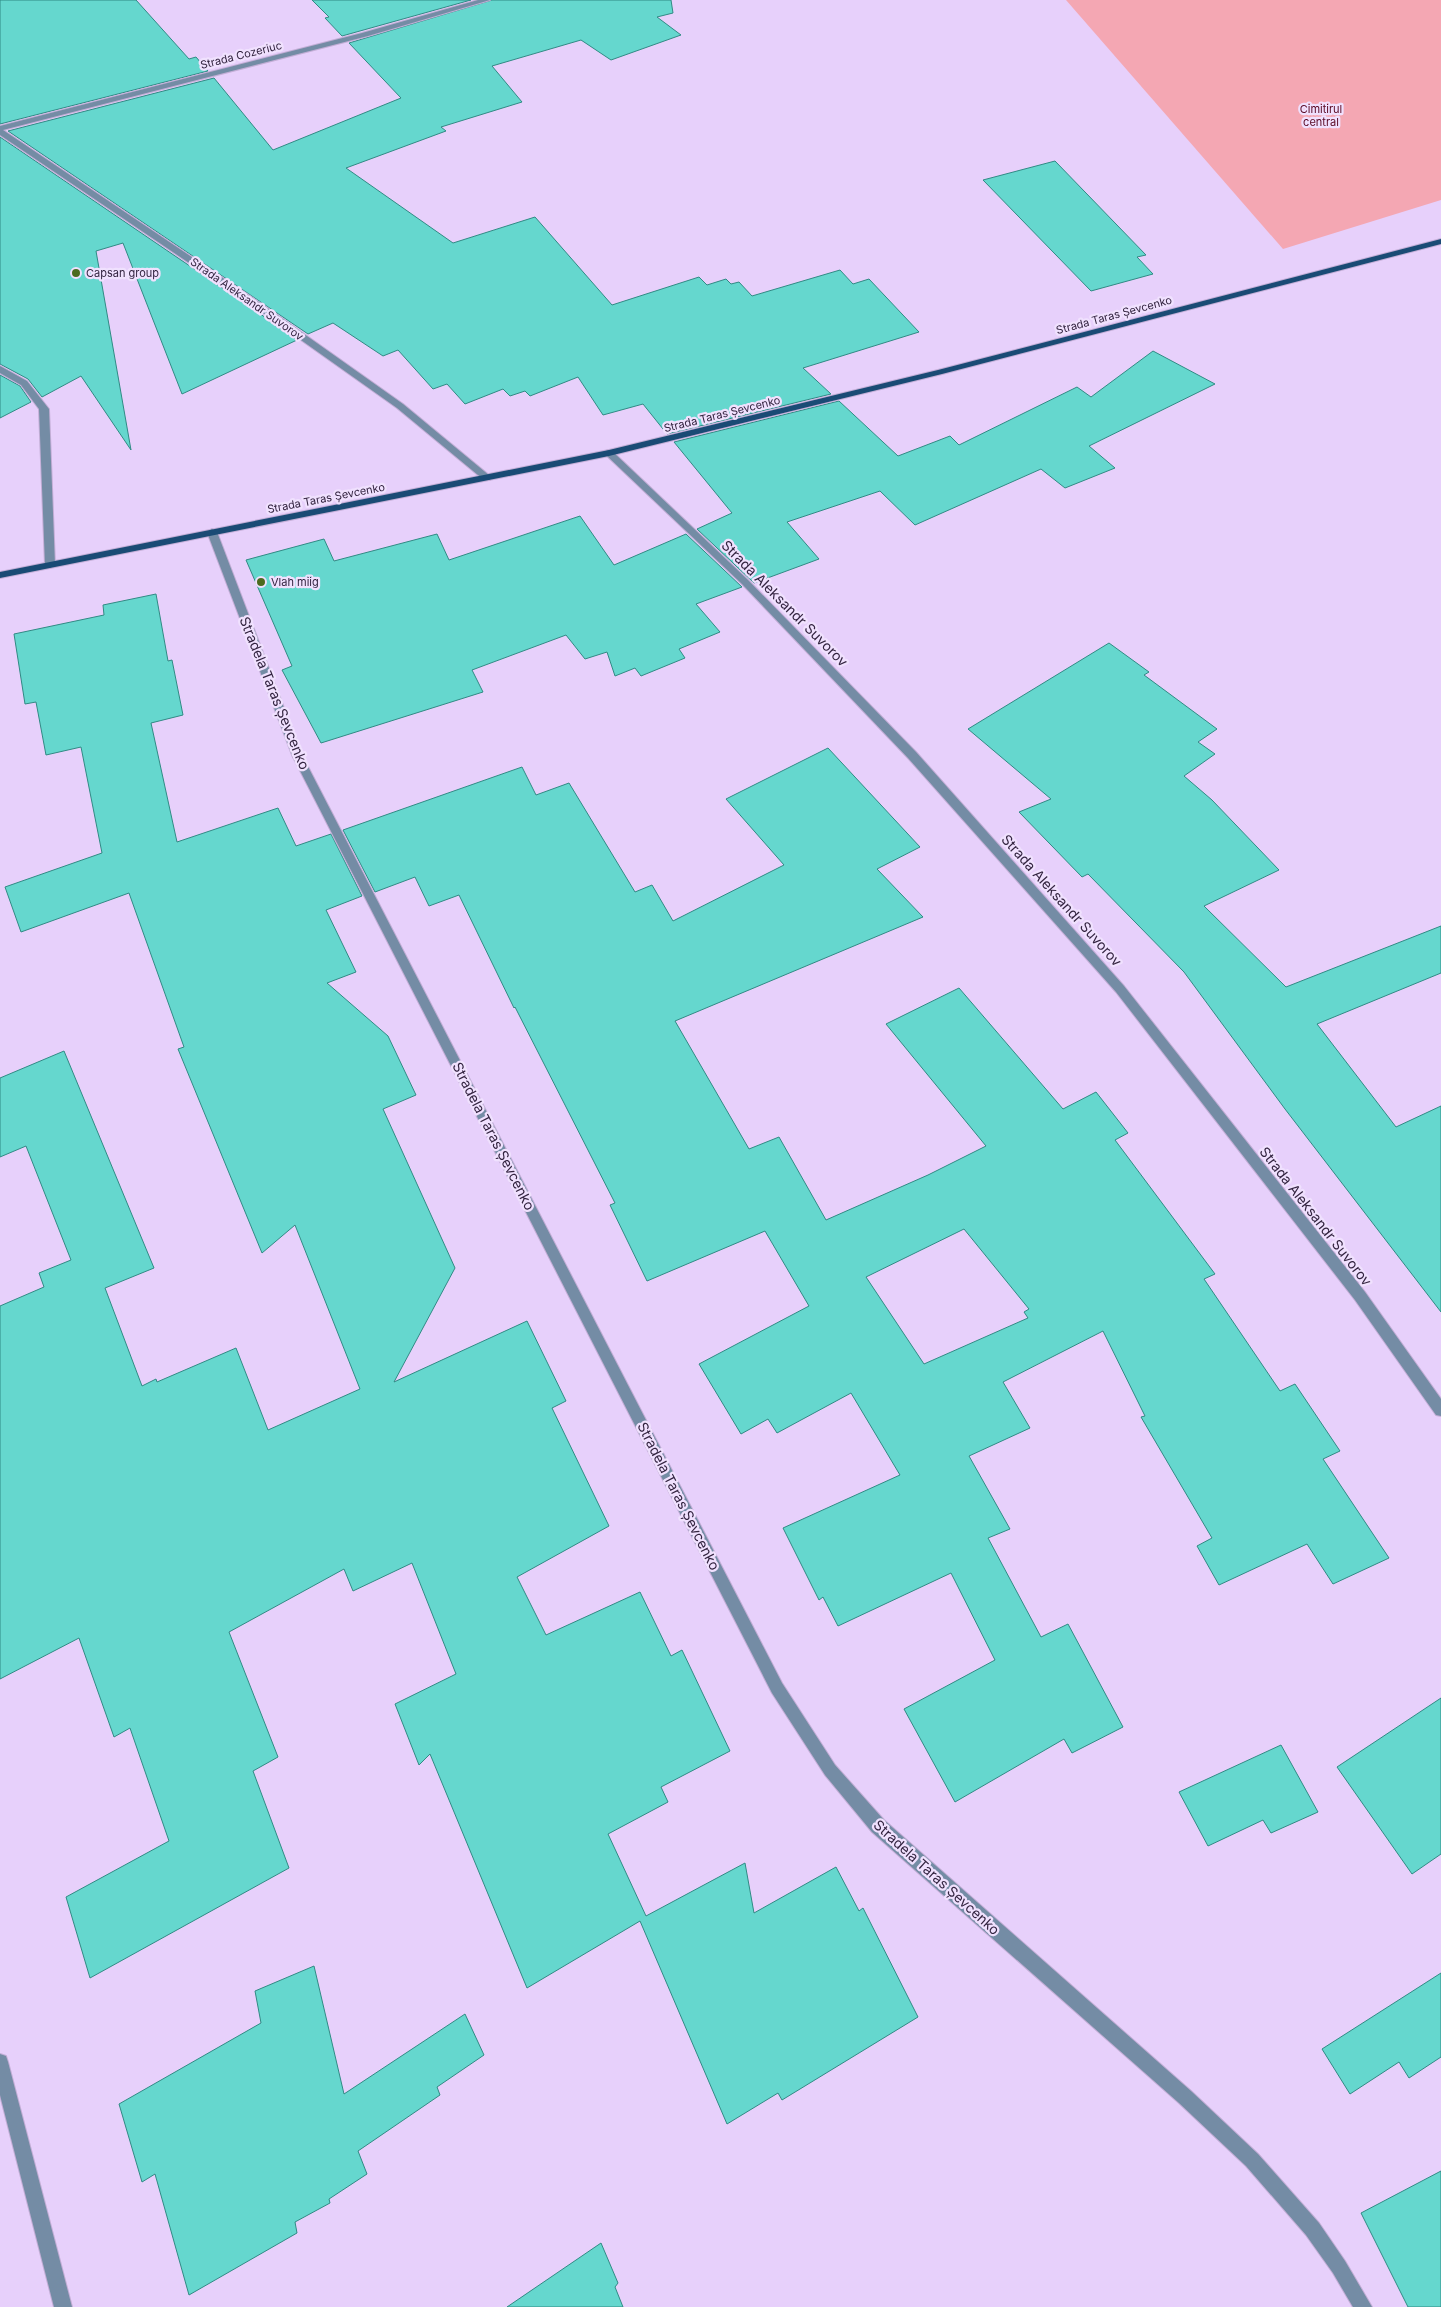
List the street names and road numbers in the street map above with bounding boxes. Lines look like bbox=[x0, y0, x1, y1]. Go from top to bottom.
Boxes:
street label: Strada Cozeriuc bbox=[199, 38, 283, 72]
street label: Strada Aleksandr Suvorov bbox=[188, 255, 306, 343]
street label: Strada Taras Șevcenko bbox=[1054, 293, 1174, 337]
street label: Strada Taras Șevcenko bbox=[662, 393, 782, 435]
street label: Strada Taras Șevcenko bbox=[266, 480, 386, 516]
street label: Strada Aleksandr Suvorov bbox=[718, 536, 852, 670]
street label: Stradela Taras Șevcenko bbox=[236, 614, 314, 772]
street label: Strada Aleksandr Suvorov bbox=[998, 831, 1126, 970]
street label: Stradela Taras Șevcenko bbox=[448, 1059, 539, 1213]
street label: Strada Aleksandr Suvorov bbox=[1256, 1143, 1376, 1289]
street label: Stradela Taras Șevcenko bbox=[633, 1419, 724, 1573]
street label: Stradela Taras Șevcenko bbox=[870, 1816, 1003, 1939]

